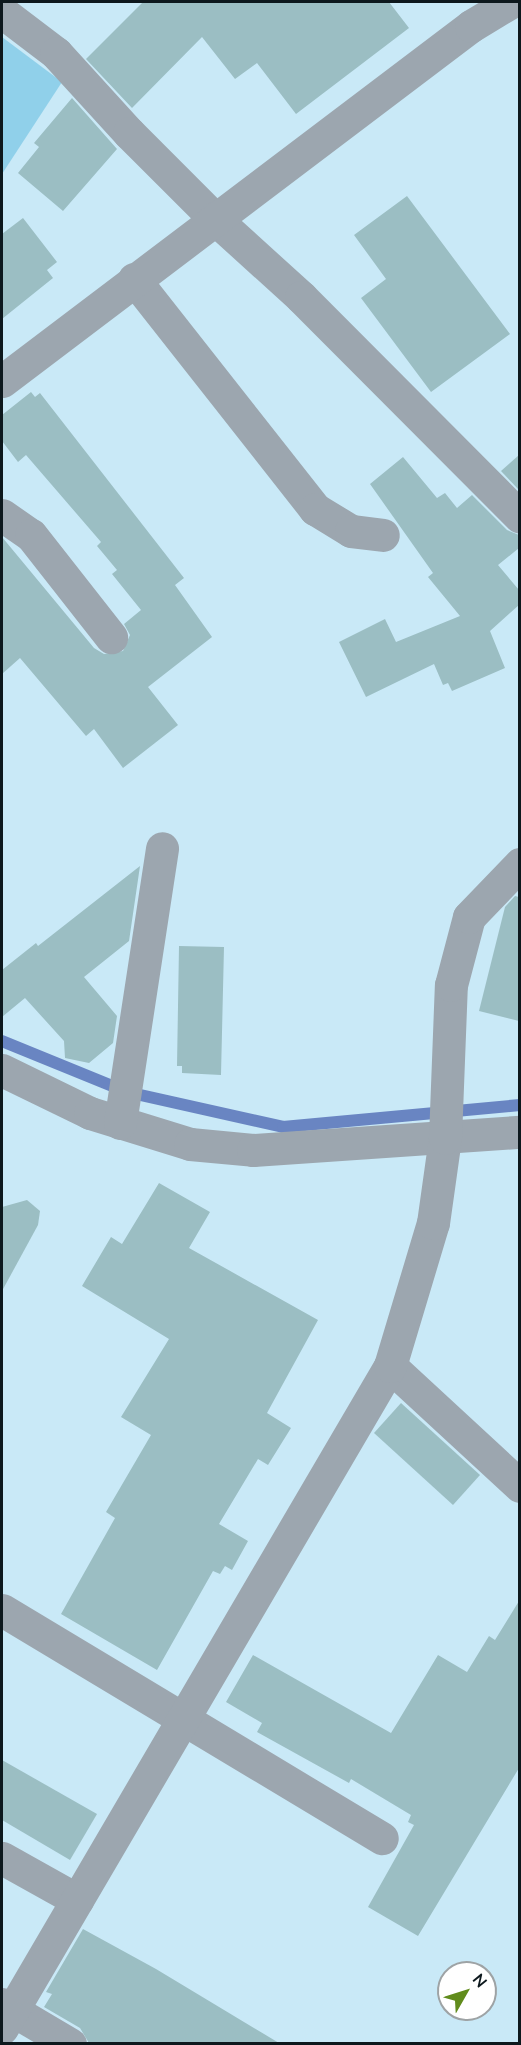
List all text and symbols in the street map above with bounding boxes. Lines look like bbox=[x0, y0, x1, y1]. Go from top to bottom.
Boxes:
north arrow bbox=[437, 1961, 497, 2021]
text: N bbox=[467, 1969, 492, 1993]

